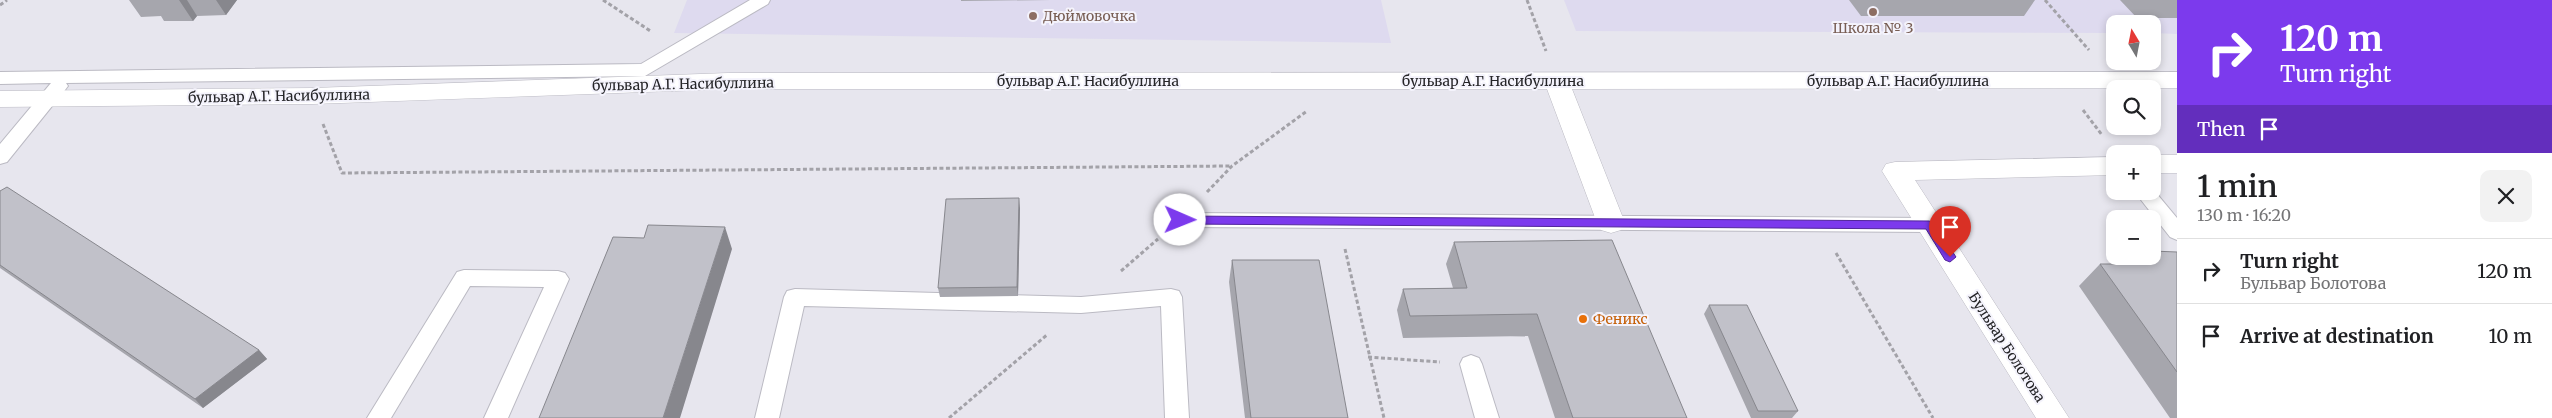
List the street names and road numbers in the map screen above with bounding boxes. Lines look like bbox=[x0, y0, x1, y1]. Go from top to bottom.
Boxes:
street label: бульвар А.Г. Насибуллина bbox=[997, 72, 1179, 90]
street label: бульвар А.Г. Насибуллина bbox=[1402, 72, 1584, 90]
street label: бульвар А.Г. Насибуллина bbox=[1807, 72, 1989, 90]
street label: бульвар А.Г. Насибуллина bbox=[592, 73, 775, 95]
street label: бульвар А.Г. Насибуллина bbox=[188, 85, 371, 107]
street label: Бульвар Болотова bbox=[1965, 288, 2050, 406]

